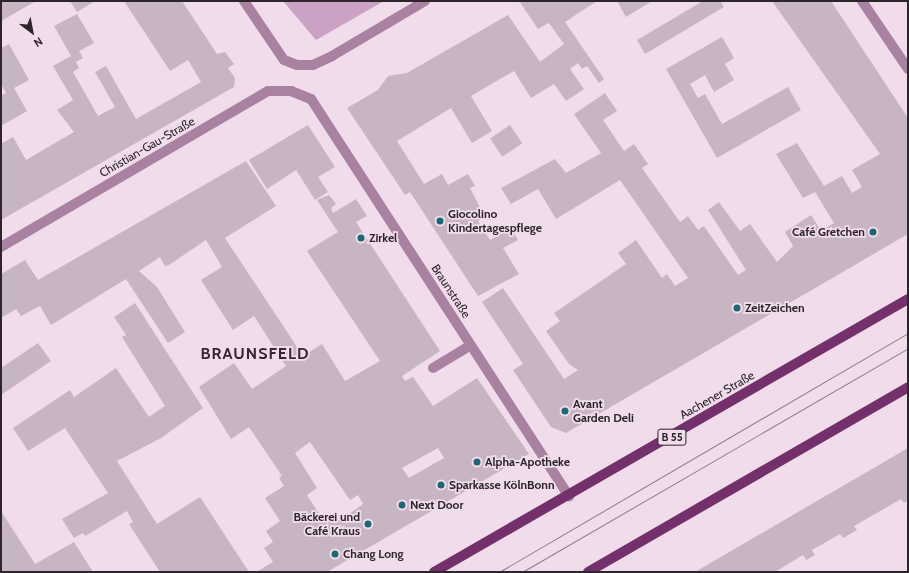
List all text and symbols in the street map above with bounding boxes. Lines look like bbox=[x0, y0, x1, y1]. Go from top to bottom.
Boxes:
north arrow bbox=[12, 12, 52, 52]
text: N bbox=[31, 34, 45, 50]
street label: Christian-Gau-Straße bbox=[97, 114, 197, 180]
place label: Giocolino Kindertagespflege bbox=[448, 207, 542, 235]
marker: Giocolino Kindertagespflege bbox=[435, 216, 445, 226]
place label: Café Gretchen bbox=[792, 225, 865, 239]
marker: Café Gretchen bbox=[868, 227, 878, 237]
place label: Zirkel bbox=[369, 231, 397, 245]
marker: Zirkel bbox=[356, 233, 366, 243]
street label: Braunstraße bbox=[428, 261, 474, 321]
place label: ZeitZeichen bbox=[745, 301, 805, 315]
marker: ZeitZeichen bbox=[732, 303, 742, 313]
district label: BRAUNSFELD bbox=[201, 344, 309, 364]
street label: Aachener Straße bbox=[677, 368, 757, 422]
place label: Avant Garden Deli bbox=[573, 397, 634, 425]
marker: Avant Garden Deli bbox=[560, 406, 570, 416]
road number: B 55 bbox=[657, 428, 687, 446]
place label: Alpha-Apotheke bbox=[485, 455, 570, 469]
marker: Alpha-Apotheke bbox=[472, 457, 482, 467]
place label: Sparkasse KölnBonn bbox=[449, 478, 555, 492]
marker: Sparkasse KölnBonn bbox=[436, 480, 446, 490]
place label: Next Door bbox=[410, 498, 463, 512]
marker: Next Door bbox=[397, 500, 407, 510]
place label: Bäckerei und Café Kraus bbox=[294, 510, 360, 538]
marker: Bäckerei und Café Kraus bbox=[363, 519, 373, 529]
place label: Chang Long bbox=[343, 547, 404, 561]
marker: Chang Long bbox=[330, 549, 340, 559]

